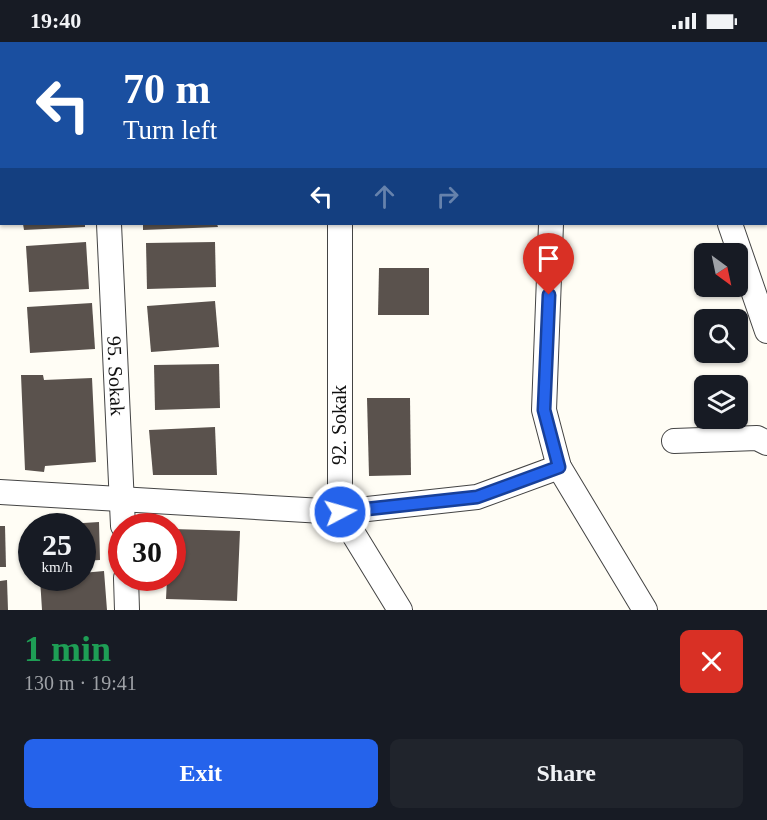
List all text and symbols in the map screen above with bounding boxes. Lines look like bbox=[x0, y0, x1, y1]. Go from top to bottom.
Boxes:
text: 19:40 bbox=[30, 8, 81, 33]
icon: left bbox=[24, 66, 102, 144]
text: 70 m bbox=[123, 66, 211, 112]
text: Turn left bbox=[123, 115, 217, 145]
icon: left bbox=[305, 180, 338, 213]
icon: ahead bbox=[368, 180, 401, 213]
icon: right bbox=[431, 180, 464, 213]
pin bbox=[523, 233, 574, 295]
icon: arrive bbox=[532, 242, 565, 275]
north arrow bbox=[694, 243, 748, 297]
map controls bbox=[694, 243, 748, 429]
button: search bbox=[694, 309, 748, 363]
street label: 95. Sokak bbox=[103, 335, 129, 416]
button: layers bbox=[694, 375, 748, 429]
street label: 92. Sokak bbox=[328, 385, 350, 465]
position arrow bbox=[308, 480, 372, 544]
speed limit sign: 30 bbox=[108, 513, 186, 591]
text: 25 bbox=[42, 528, 72, 561]
text: km/h bbox=[42, 559, 72, 575]
text: 1 min bbox=[24, 629, 111, 669]
button: close bbox=[680, 630, 743, 693]
text: 130 m · 19:41 bbox=[24, 672, 137, 694]
button: Exit bbox=[24, 739, 378, 808]
button: Share bbox=[390, 739, 743, 808]

